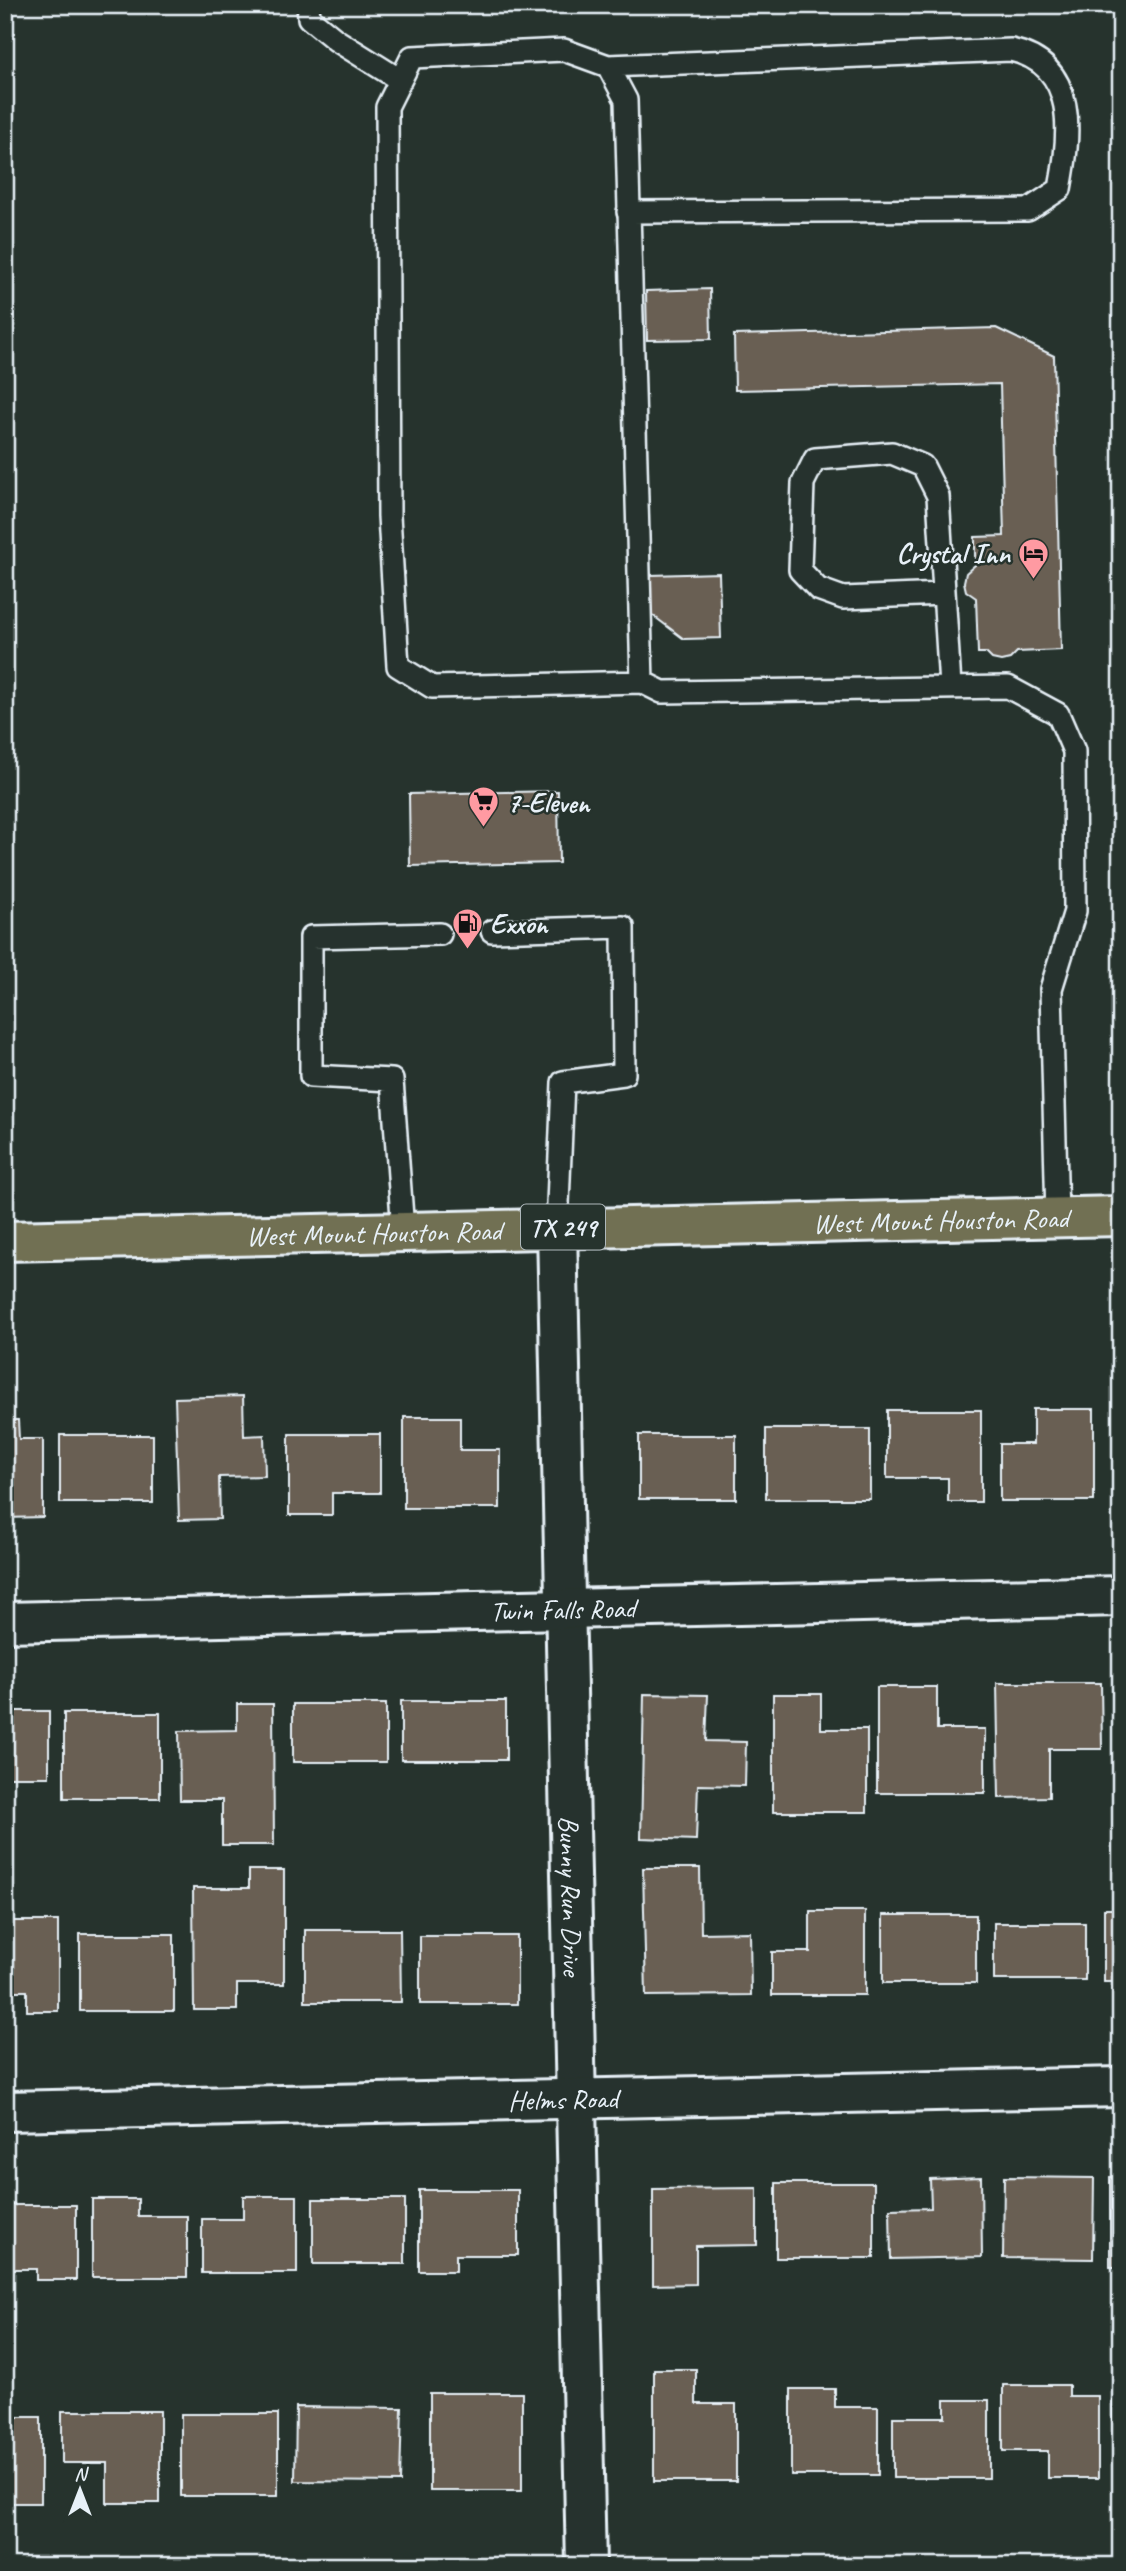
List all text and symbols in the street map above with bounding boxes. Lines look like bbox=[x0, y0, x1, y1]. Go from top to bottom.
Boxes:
place label: Crystal Inn bbox=[897, 536, 1011, 572]
hotel icon: Crystal Inn bbox=[1016, 536, 1050, 580]
supermarket icon: 7-Eleven bbox=[467, 785, 501, 829]
place label: 7-Eleven bbox=[507, 785, 592, 820]
fuel station icon: Exxon bbox=[450, 906, 484, 950]
place label: Exxon bbox=[490, 906, 550, 941]
street label: West Mount Houston Road bbox=[813, 1200, 1073, 1240]
road number: TX 249 bbox=[521, 1204, 605, 1250]
street label: West Mount Houston Road bbox=[246, 1212, 506, 1253]
street label: Twin Falls Road bbox=[490, 1590, 640, 1628]
street label: Bunny Run Drive bbox=[552, 1815, 591, 1978]
street label: Helms Road bbox=[508, 2080, 622, 2118]
north arrow bbox=[46, 2456, 116, 2526]
text: N bbox=[74, 2462, 89, 2486]

